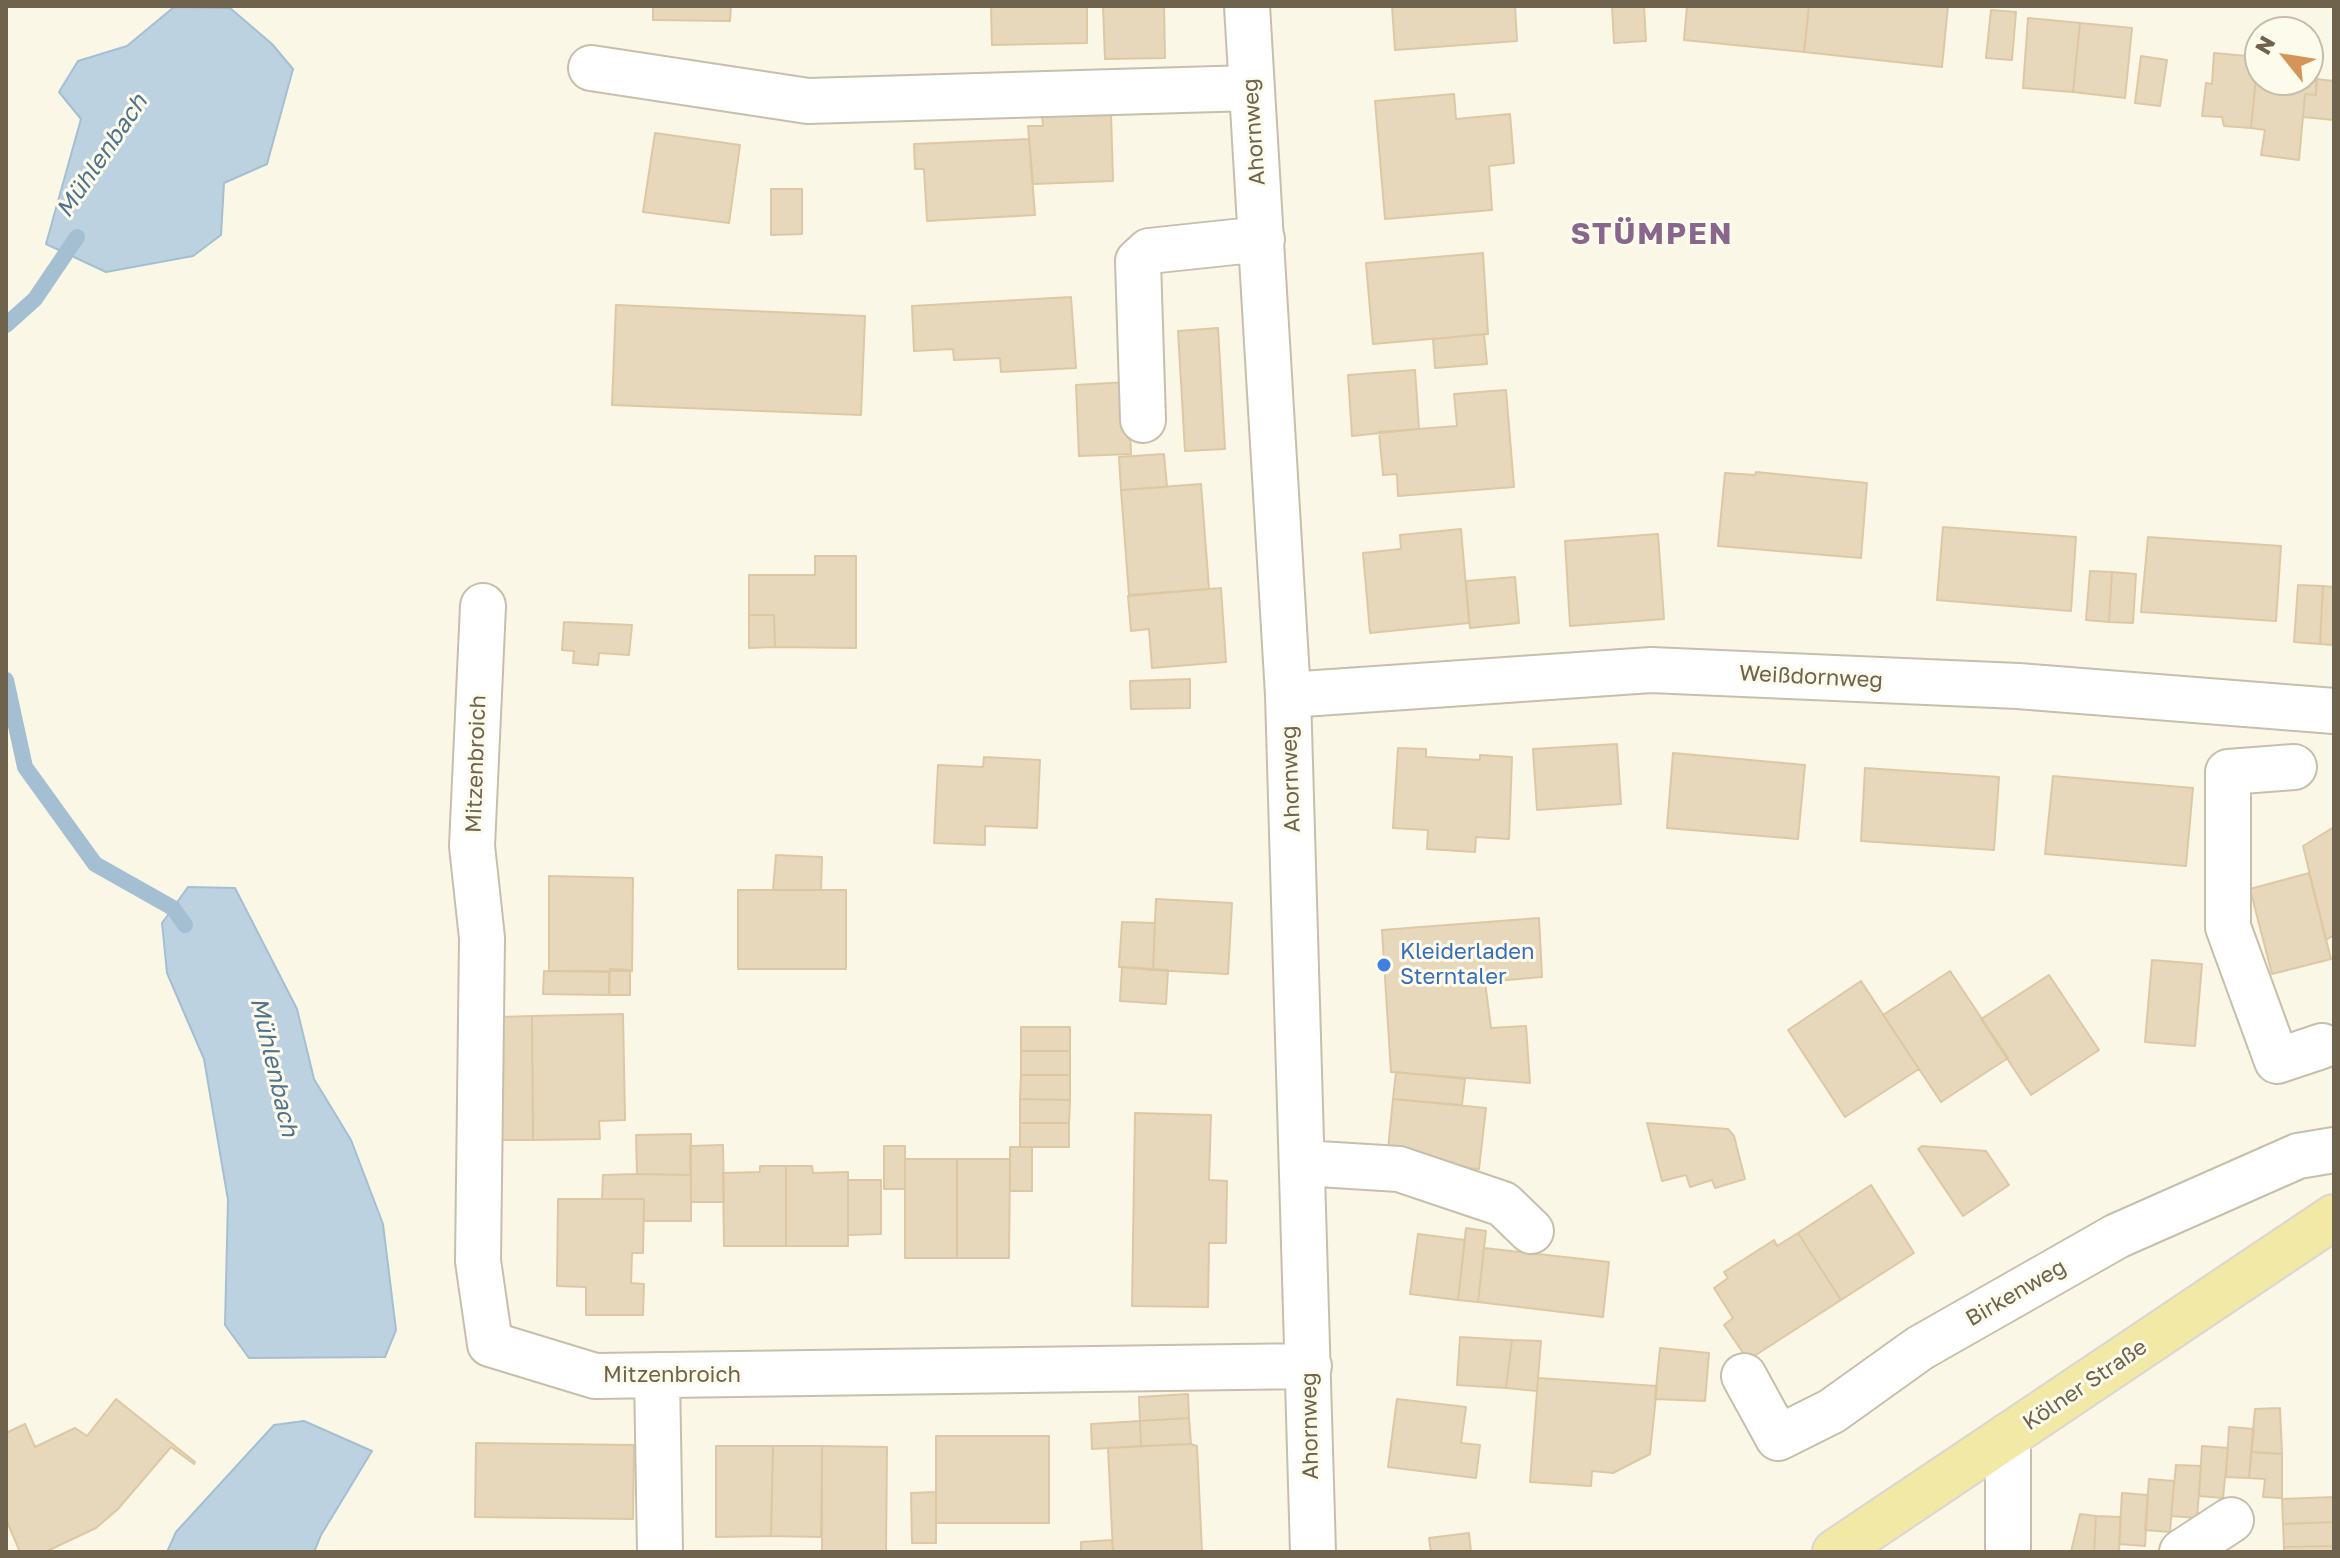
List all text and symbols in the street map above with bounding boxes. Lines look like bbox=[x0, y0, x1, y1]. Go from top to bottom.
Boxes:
north arrow bbox=[2244, 16, 2324, 96]
text: N bbox=[2249, 31, 2280, 59]
street label: Ahornweg bbox=[1237, 78, 1271, 186]
water label: Mühlenbach bbox=[50, 89, 154, 223]
district label: STÜMPEN bbox=[1570, 216, 1734, 252]
street label: Weißdornweg bbox=[1738, 660, 1884, 694]
street label: Mitzenbroich bbox=[460, 695, 492, 833]
street label: Ahornweg bbox=[1276, 725, 1306, 833]
place label: Kleiderladen Sterntaler bbox=[1400, 939, 1535, 990]
marker: Kleiderladen Sterntaler bbox=[1375, 956, 1393, 974]
water label: Mühlenbach bbox=[244, 994, 304, 1140]
street label: Birkenweg bbox=[1961, 1254, 2071, 1332]
street label: Kölner Straße bbox=[2018, 1334, 2152, 1436]
street label: Mitzenbroich bbox=[603, 1362, 741, 1388]
street label: Ahornweg bbox=[1296, 1372, 1324, 1480]

